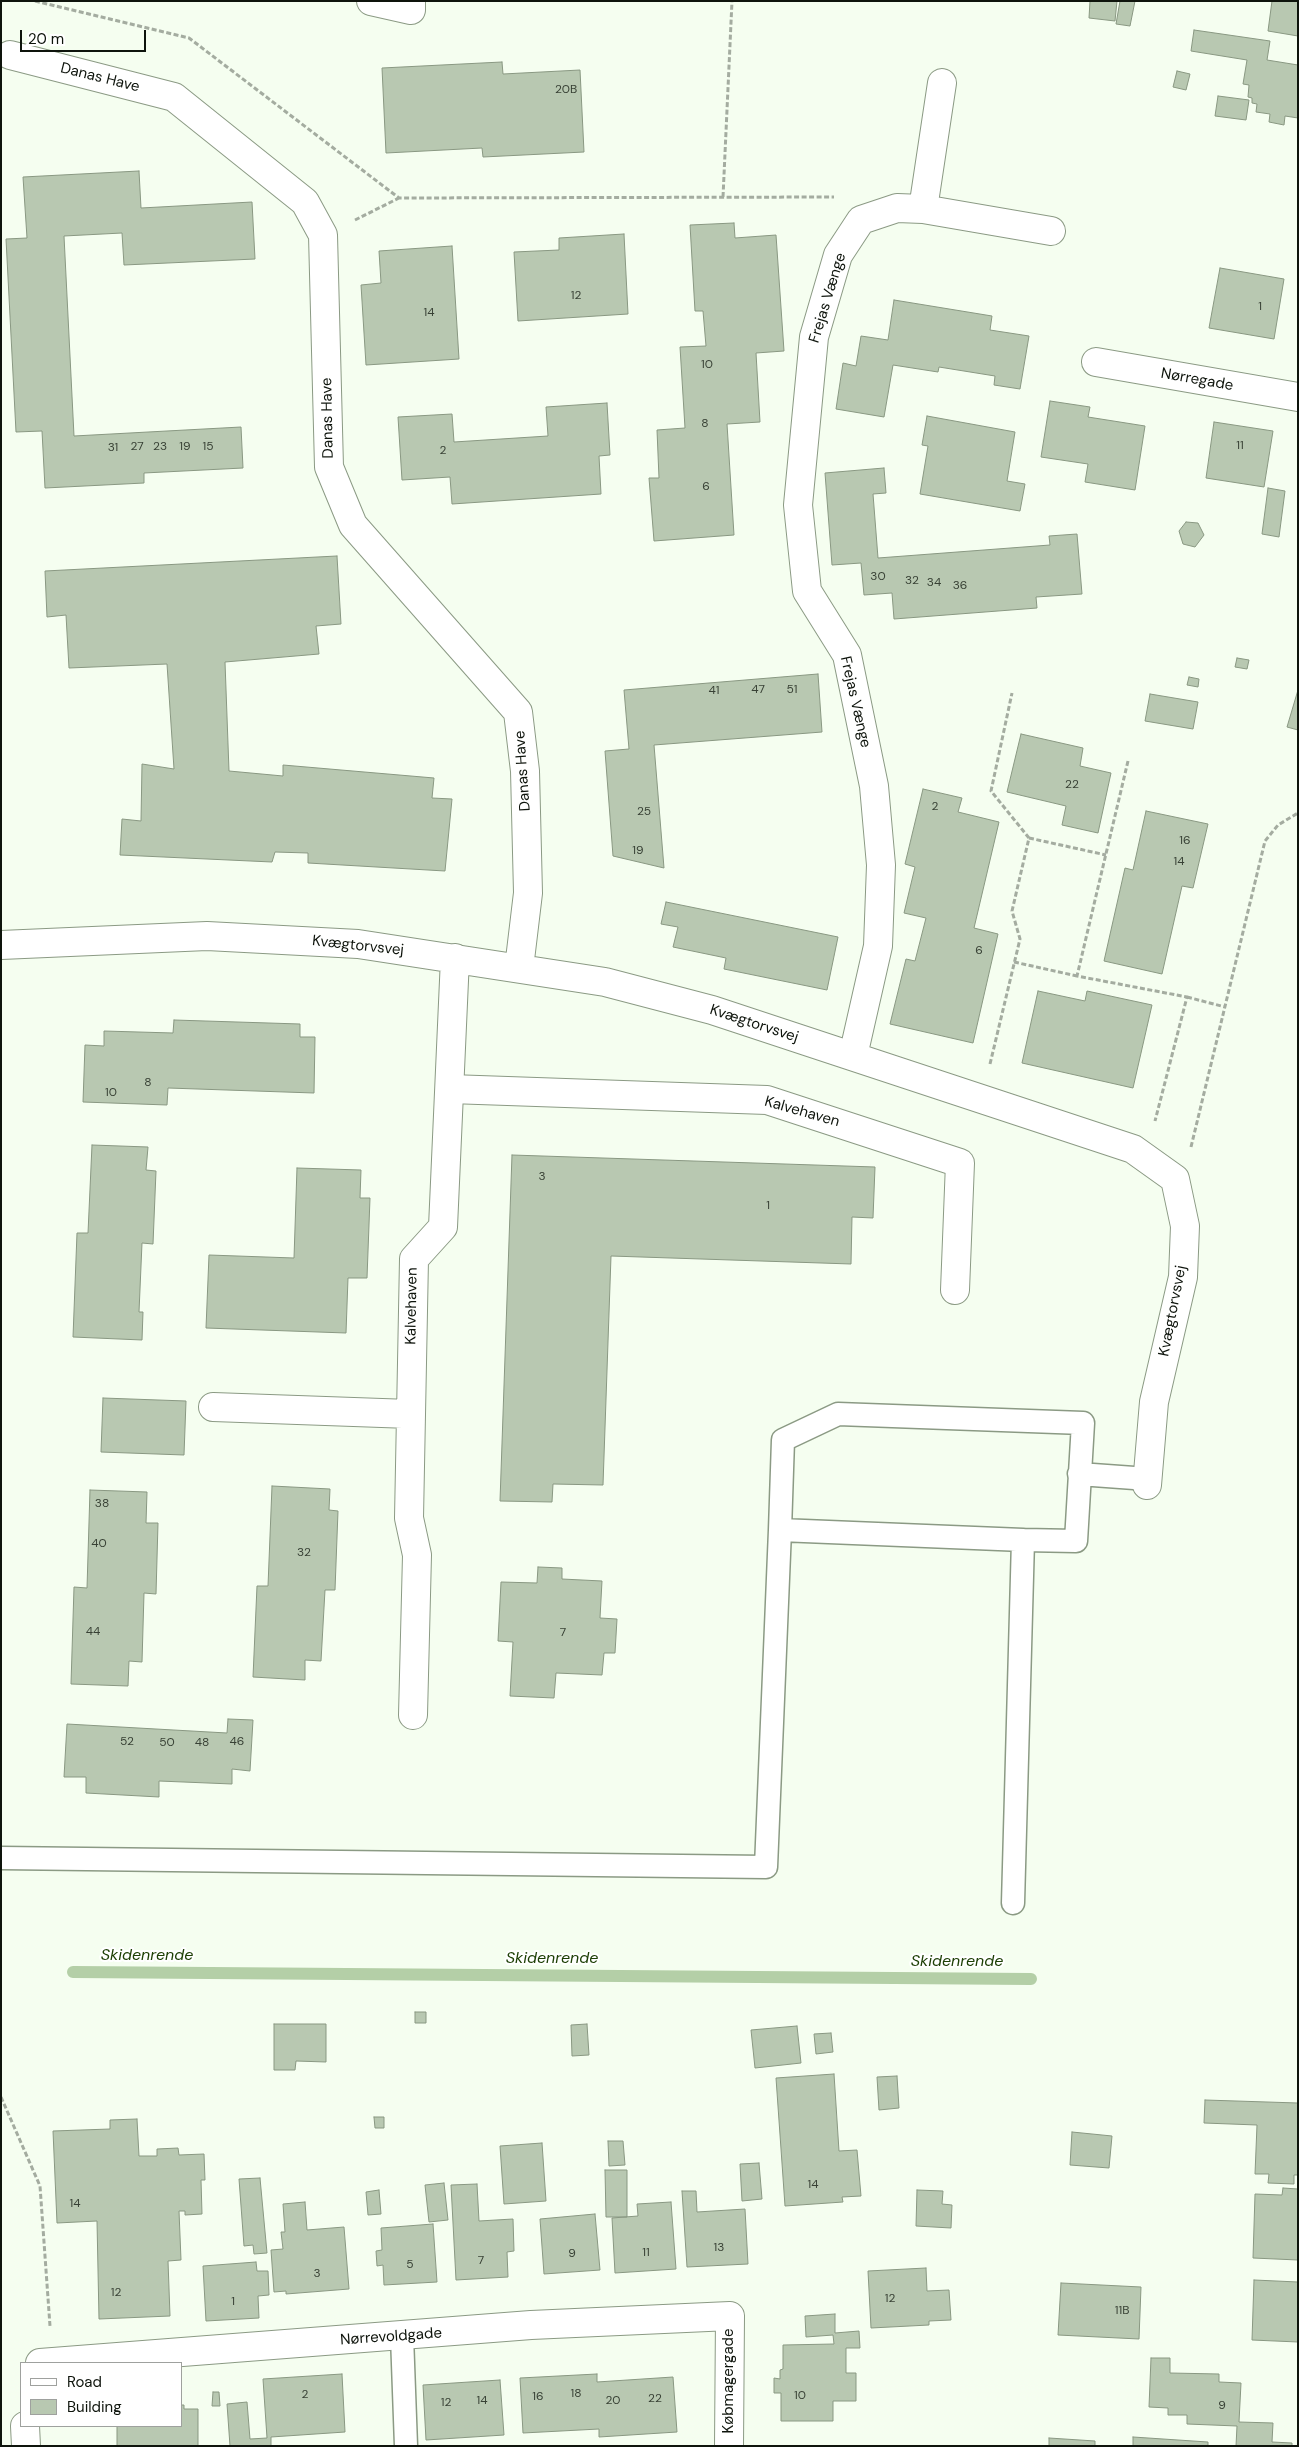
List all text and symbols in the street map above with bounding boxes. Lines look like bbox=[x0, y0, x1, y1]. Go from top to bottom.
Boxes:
scale bar bbox=[22, 20, 149, 52]
text: 20 m bbox=[28, 29, 64, 49]
street label: Danas Have bbox=[59, 59, 141, 97]
house number: 20B bbox=[555, 83, 577, 97]
street label: Frejas Vænge bbox=[806, 251, 850, 345]
house number: 12 bbox=[571, 289, 581, 303]
house number: 1 bbox=[1258, 300, 1262, 314]
house number: 14 bbox=[423, 306, 435, 320]
house number: 10 bbox=[701, 358, 713, 372]
street label: Nørregade bbox=[1159, 365, 1235, 395]
street label: Danas Have bbox=[318, 377, 338, 459]
house number: 8 bbox=[701, 417, 709, 431]
house number: 11 bbox=[1236, 439, 1244, 453]
house number: 27 bbox=[130, 440, 144, 454]
house number: 23 bbox=[153, 440, 167, 454]
house number: 19 bbox=[179, 440, 191, 454]
house number: 15 bbox=[202, 440, 214, 454]
house number: 31 bbox=[108, 441, 118, 455]
house number: 2 bbox=[440, 444, 446, 458]
house number: 6 bbox=[702, 480, 710, 494]
house number: 30 bbox=[870, 570, 886, 584]
house number: 32 bbox=[905, 574, 919, 588]
house number: 34 bbox=[927, 576, 941, 590]
house number: 36 bbox=[953, 579, 967, 593]
street label: Frejas Vænge bbox=[836, 655, 874, 749]
house number: 47 bbox=[751, 683, 765, 697]
house number: 51 bbox=[786, 683, 798, 697]
house number: 41 bbox=[708, 684, 720, 698]
street label: Danas Have bbox=[511, 730, 535, 812]
house number: 22 bbox=[1065, 778, 1079, 792]
house number: 2 bbox=[932, 800, 938, 814]
house number: 25 bbox=[637, 805, 651, 819]
house number: 16 bbox=[1179, 834, 1191, 848]
house number: 19 bbox=[632, 844, 644, 858]
house number: 14 bbox=[1173, 855, 1185, 869]
street label: Kvægtorvsvej bbox=[311, 932, 405, 960]
house number: 6 bbox=[975, 944, 983, 958]
street label: Kvægtorvsvej bbox=[707, 1001, 801, 1047]
house number: 8 bbox=[144, 1076, 152, 1090]
house number: 10 bbox=[105, 1086, 117, 1100]
street label: Kalvehaven bbox=[762, 1093, 842, 1131]
house number: 3 bbox=[538, 1170, 546, 1184]
house number: 1 bbox=[766, 1199, 770, 1213]
street label: Kvægtorvsvej bbox=[1155, 1264, 1191, 1358]
street label: Kalvehaven bbox=[402, 1267, 422, 1345]
house number: 38 bbox=[95, 1497, 109, 1511]
house number: 40 bbox=[91, 1537, 107, 1551]
house number: 32 bbox=[297, 1546, 311, 1560]
house number: 44 bbox=[86, 1625, 100, 1639]
house number: 7 bbox=[560, 1626, 566, 1640]
house number: 52 bbox=[120, 1735, 134, 1749]
house number: 46 bbox=[230, 1735, 244, 1749]
house number: 50 bbox=[159, 1736, 175, 1750]
house number: 48 bbox=[195, 1736, 209, 1750]
water label: Skidenrende bbox=[101, 1946, 193, 1966]
water label: Skidenrende bbox=[506, 1949, 598, 1969]
water label: Skidenrende bbox=[911, 1952, 1003, 1972]
house number: 14 bbox=[807, 2178, 819, 2192]
house number: 14 bbox=[69, 2197, 81, 2211]
house number: 13 bbox=[714, 2241, 724, 2255]
house number: 11 bbox=[642, 2246, 650, 2260]
house number: 9 bbox=[568, 2247, 576, 2261]
house number: 7 bbox=[478, 2254, 484, 2268]
house number: 5 bbox=[406, 2258, 414, 2272]
house number: 3 bbox=[313, 2267, 321, 2281]
house number: 12 bbox=[111, 2286, 121, 2300]
house number: 12 bbox=[885, 2292, 895, 2306]
house number: 1 bbox=[231, 2295, 235, 2309]
house number: 11B bbox=[1115, 2304, 1129, 2318]
street label: Nørrevoldgade bbox=[340, 2324, 442, 2350]
street label: Købmagergade bbox=[720, 2328, 738, 2434]
legend bbox=[20, 2362, 182, 2427]
text: Road bbox=[67, 2372, 102, 2392]
house number: 18 bbox=[570, 2387, 582, 2401]
house number: 2 bbox=[302, 2388, 308, 2402]
house number: 10 bbox=[794, 2389, 806, 2403]
house number: 16 bbox=[532, 2390, 544, 2404]
house number: 22 bbox=[648, 2392, 662, 2406]
house number: 14 bbox=[476, 2394, 488, 2408]
house number: 20 bbox=[606, 2394, 620, 2408]
house number: 12 bbox=[441, 2396, 451, 2410]
text: Building bbox=[67, 2397, 122, 2417]
house number: 9 bbox=[1218, 2399, 1226, 2413]

